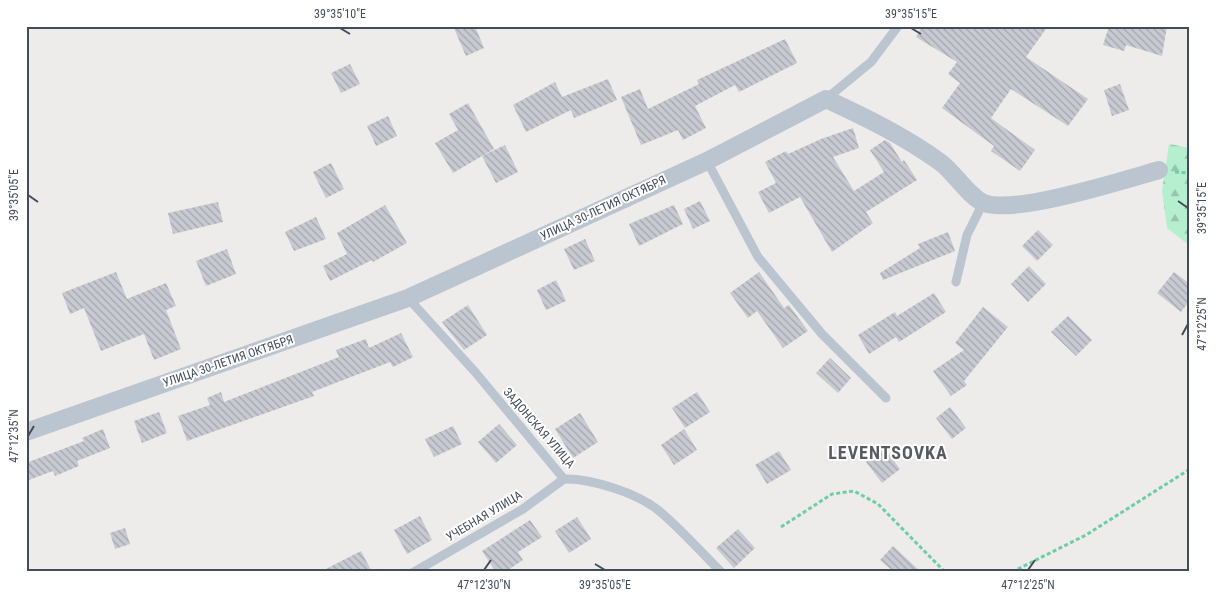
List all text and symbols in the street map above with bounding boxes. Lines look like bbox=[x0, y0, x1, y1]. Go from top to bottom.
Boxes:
text: 39°35'10"E bbox=[314, 7, 366, 21]
text: 39°35'15"E bbox=[885, 7, 937, 21]
text: 39°35'05"E bbox=[7, 169, 21, 221]
street label: УЛИЦА 30-ЛЕТИЯ ОКТЯБРЯ bbox=[538, 173, 668, 243]
text: 39°35'15"E bbox=[1195, 182, 1209, 234]
text: 47°12'25"N bbox=[1195, 297, 1209, 351]
street label: УЛИЦА 30-ЛЕТИЯ ОКТЯБРЯ bbox=[161, 332, 295, 390]
street label: ЗАДОНСКАЯ УЛИЦА bbox=[500, 385, 578, 471]
text: 47°12'35"N bbox=[7, 409, 21, 463]
district label: LEVENTSOVKA bbox=[828, 442, 948, 463]
street label: УЧЕБНАЯ УЛИЦА bbox=[443, 488, 525, 544]
text: 47°12'30"N bbox=[457, 578, 511, 592]
text: 39°35'05"E bbox=[579, 578, 631, 592]
text: 47°12'25"N bbox=[1001, 578, 1055, 592]

